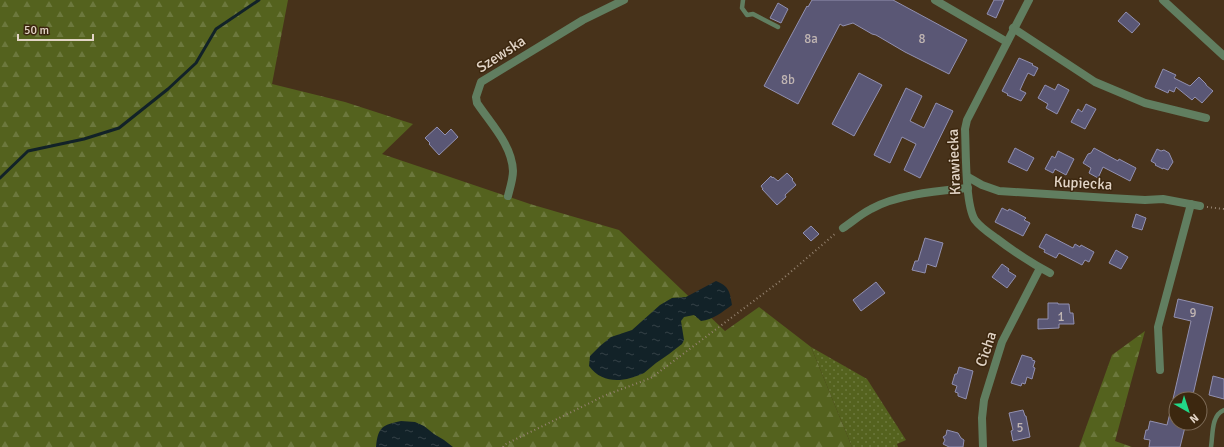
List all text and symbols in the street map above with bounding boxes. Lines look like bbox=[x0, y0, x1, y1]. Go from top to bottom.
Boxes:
scale bar bbox=[18, 16, 93, 42]
text: 50 m bbox=[24, 23, 49, 38]
house number: 8a bbox=[804, 31, 818, 47]
house number: 8 bbox=[918, 31, 926, 47]
street label: Szewska bbox=[473, 32, 529, 76]
house number: 8b bbox=[781, 72, 795, 88]
street label: Krawiecka bbox=[944, 128, 964, 196]
street label: Kupiecka bbox=[1053, 172, 1113, 194]
house number: 9 bbox=[1189, 305, 1197, 321]
house number: 1 bbox=[1057, 309, 1065, 325]
street label: Cicha bbox=[972, 329, 1000, 369]
north arrow bbox=[1168, 391, 1208, 431]
text: N bbox=[1187, 411, 1201, 426]
house number: 5 bbox=[1016, 420, 1024, 436]

